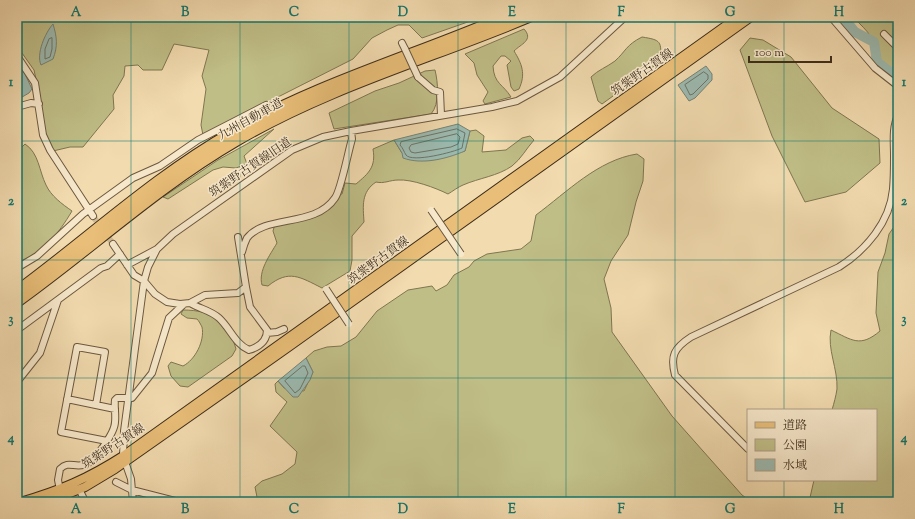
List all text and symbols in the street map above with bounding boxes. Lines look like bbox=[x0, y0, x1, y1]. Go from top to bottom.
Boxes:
text: A bbox=[71, 4, 82, 22]
text: B bbox=[181, 4, 190, 22]
text: C bbox=[289, 4, 299, 22]
text: D bbox=[398, 4, 408, 22]
text: E bbox=[508, 4, 516, 22]
text: F bbox=[617, 4, 625, 22]
text: G bbox=[725, 4, 736, 22]
text: H bbox=[834, 4, 845, 22]
scale bar bbox=[749, 38, 831, 64]
text: 100 m bbox=[755, 44, 784, 62]
street label: 筑紫野古賀線 bbox=[608, 45, 677, 101]
text: 1 bbox=[9, 74, 14, 92]
text: 1 bbox=[902, 74, 907, 92]
street label: 九州自動車道 bbox=[215, 95, 286, 145]
street label: 筑紫野古賀線旧道 bbox=[206, 134, 295, 202]
text: 2 bbox=[8, 193, 15, 211]
text: 2 bbox=[901, 193, 908, 211]
street label: 筑紫野古賀線 bbox=[344, 232, 413, 289]
text: 3 bbox=[8, 311, 14, 329]
text: 3 bbox=[901, 311, 907, 329]
legend bbox=[747, 409, 877, 481]
text: 道路 bbox=[783, 417, 807, 435]
street label: 筑紫野古賀線 bbox=[78, 420, 149, 474]
text: 4 bbox=[7, 430, 15, 448]
text: 4 bbox=[900, 430, 908, 448]
text: 公園 bbox=[783, 437, 807, 455]
text: 水域 bbox=[783, 457, 807, 475]
text: A bbox=[71, 501, 82, 519]
text: B bbox=[181, 501, 190, 519]
text: C bbox=[289, 501, 299, 519]
text: D bbox=[398, 501, 408, 519]
text: E bbox=[508, 501, 516, 519]
text: F bbox=[617, 501, 625, 519]
text: G bbox=[725, 501, 736, 519]
text: H bbox=[834, 501, 845, 519]

